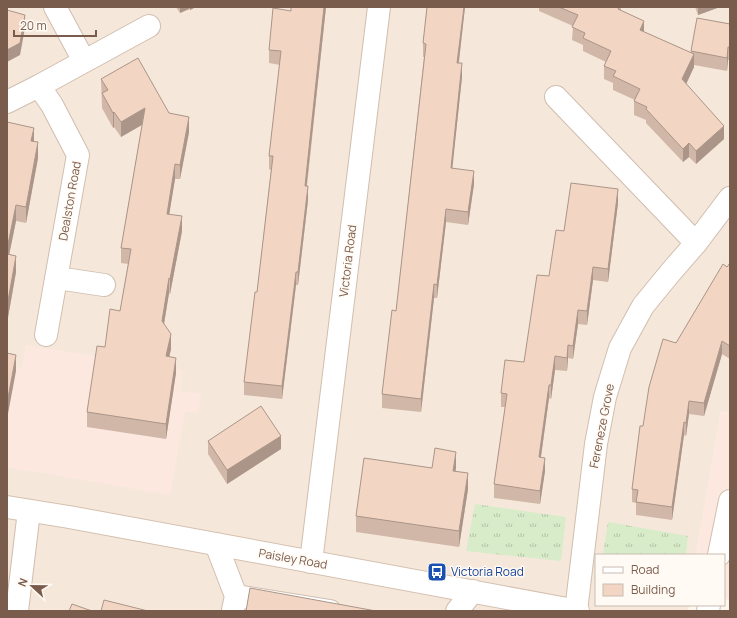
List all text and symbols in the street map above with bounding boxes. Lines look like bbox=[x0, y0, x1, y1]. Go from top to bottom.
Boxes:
scale bar bbox=[14, 12, 96, 38]
text: 20 m bbox=[20, 17, 47, 34]
street label: Dealston Road bbox=[54, 160, 85, 242]
street label: Victoria Road bbox=[335, 224, 360, 298]
street label: Fereneze Grove bbox=[585, 382, 618, 470]
street label: Paisley Road bbox=[257, 544, 329, 573]
legend bbox=[595, 554, 725, 606]
bus stop icon: Victoria Road bbox=[426, 561, 448, 583]
text: Road bbox=[631, 561, 659, 578]
place label: Victoria Road bbox=[451, 563, 524, 580]
north arrow bbox=[12, 566, 52, 606]
text: N bbox=[14, 576, 31, 589]
text: Building bbox=[631, 581, 675, 598]

